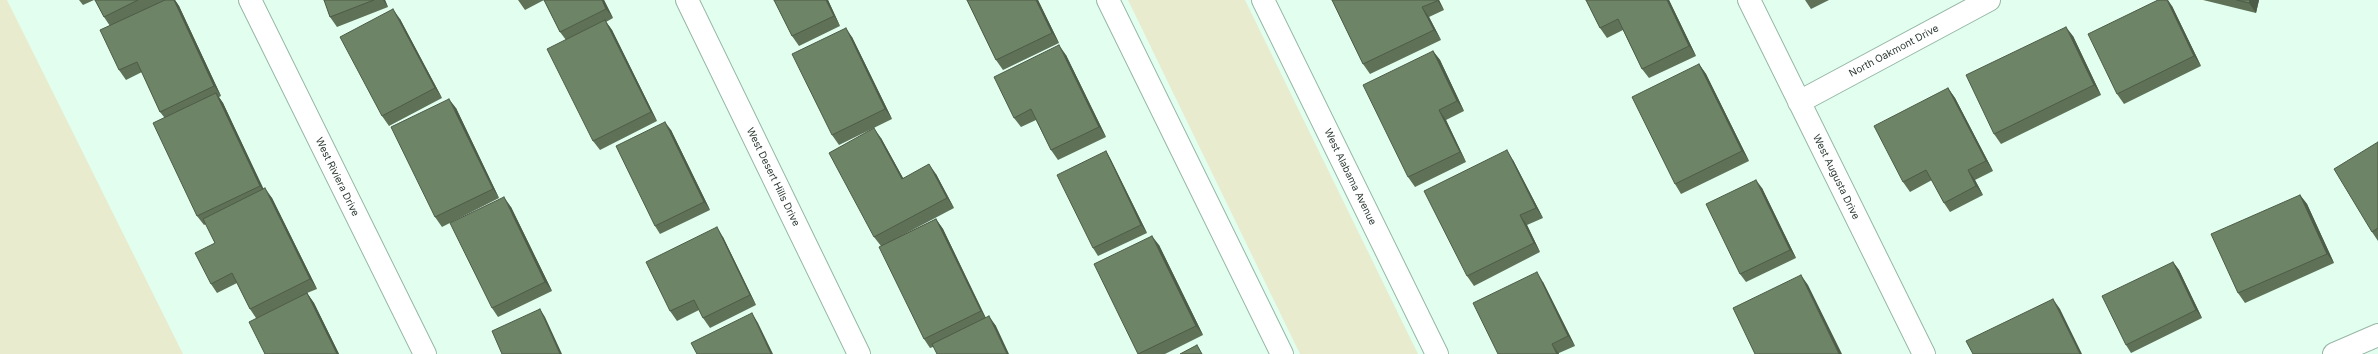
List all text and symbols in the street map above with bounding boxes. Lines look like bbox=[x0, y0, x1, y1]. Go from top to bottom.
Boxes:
street label: North Oakmont Drive bbox=[1847, 22, 1941, 80]
street label: West Desert Hills Drive bbox=[744, 126, 802, 228]
street label: West Alabama Avenue bbox=[1321, 127, 1379, 227]
street label: West Augusta Drive bbox=[1810, 132, 1862, 222]
street label: West Riviera Drive bbox=[313, 136, 361, 218]

